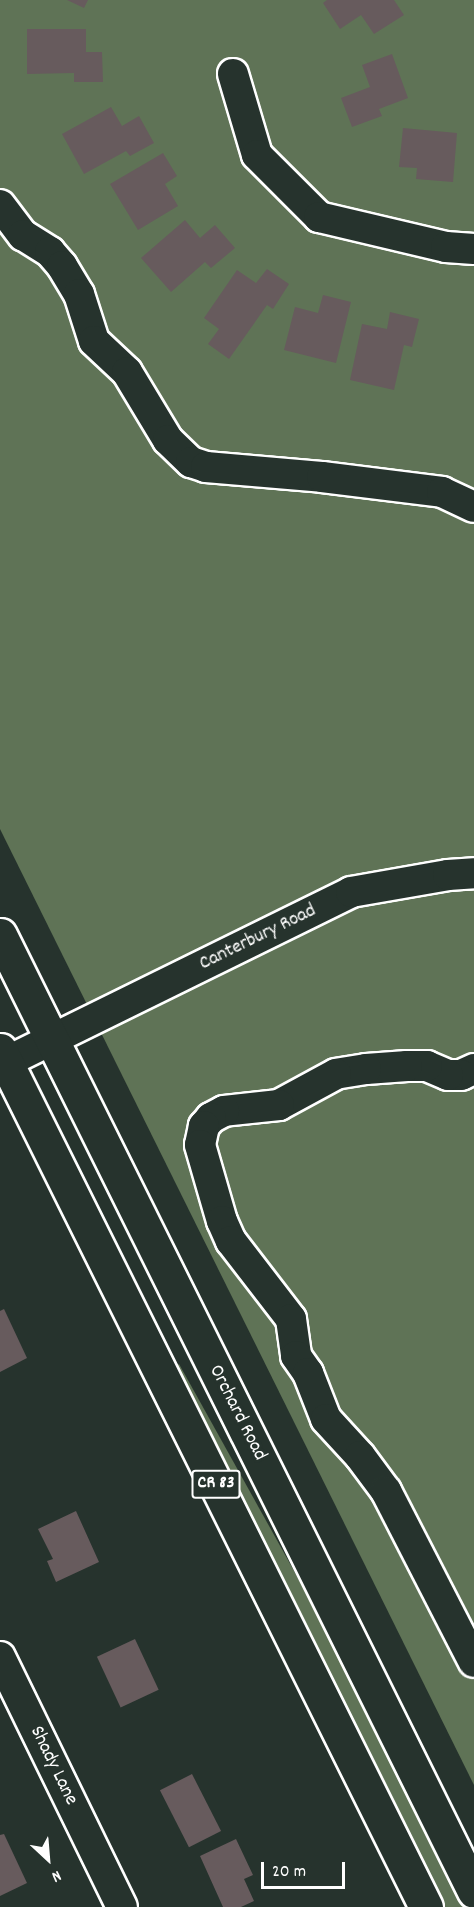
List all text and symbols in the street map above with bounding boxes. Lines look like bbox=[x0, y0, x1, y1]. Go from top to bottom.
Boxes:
street label: Canterbury Road bbox=[196, 899, 320, 977]
street label: Orchard Road bbox=[203, 1361, 271, 1465]
road number: CR 83 bbox=[190, 1469, 242, 1499]
street label: Shady Lane bbox=[24, 1723, 82, 1809]
north arrow bbox=[18, 1829, 78, 1889]
scale bar bbox=[264, 1850, 348, 1888]
text: 20 m bbox=[272, 1860, 306, 1885]
text: N bbox=[48, 1864, 65, 1888]

